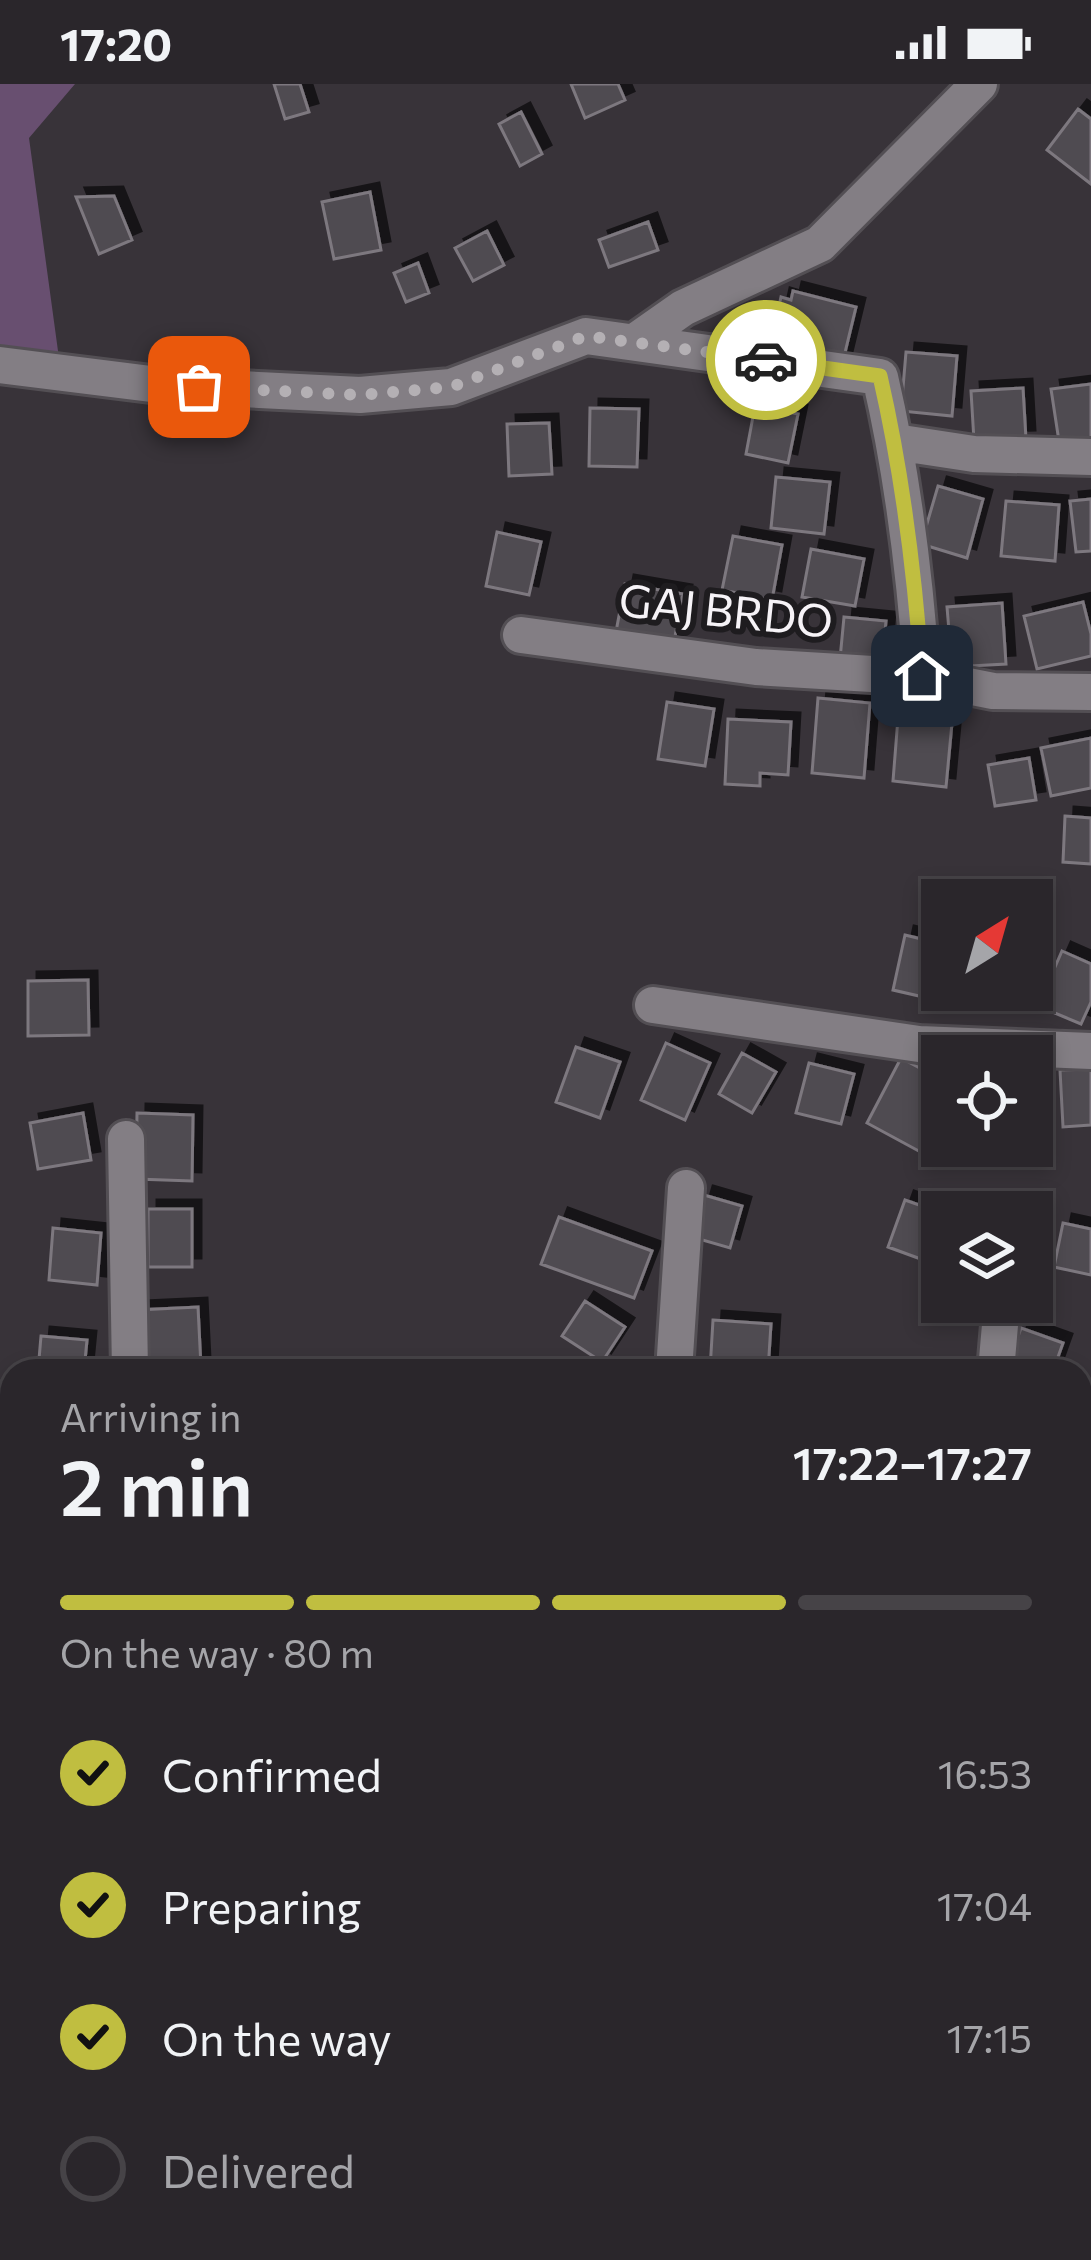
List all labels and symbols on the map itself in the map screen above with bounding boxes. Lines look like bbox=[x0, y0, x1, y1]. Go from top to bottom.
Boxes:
courier bbox=[706, 300, 826, 420]
pin bbox=[148, 336, 250, 438]
street label: GAJ BRDO bbox=[617, 570, 836, 647]
pin bbox=[871, 625, 973, 727]
north arrow bbox=[921, 879, 1053, 1011]

